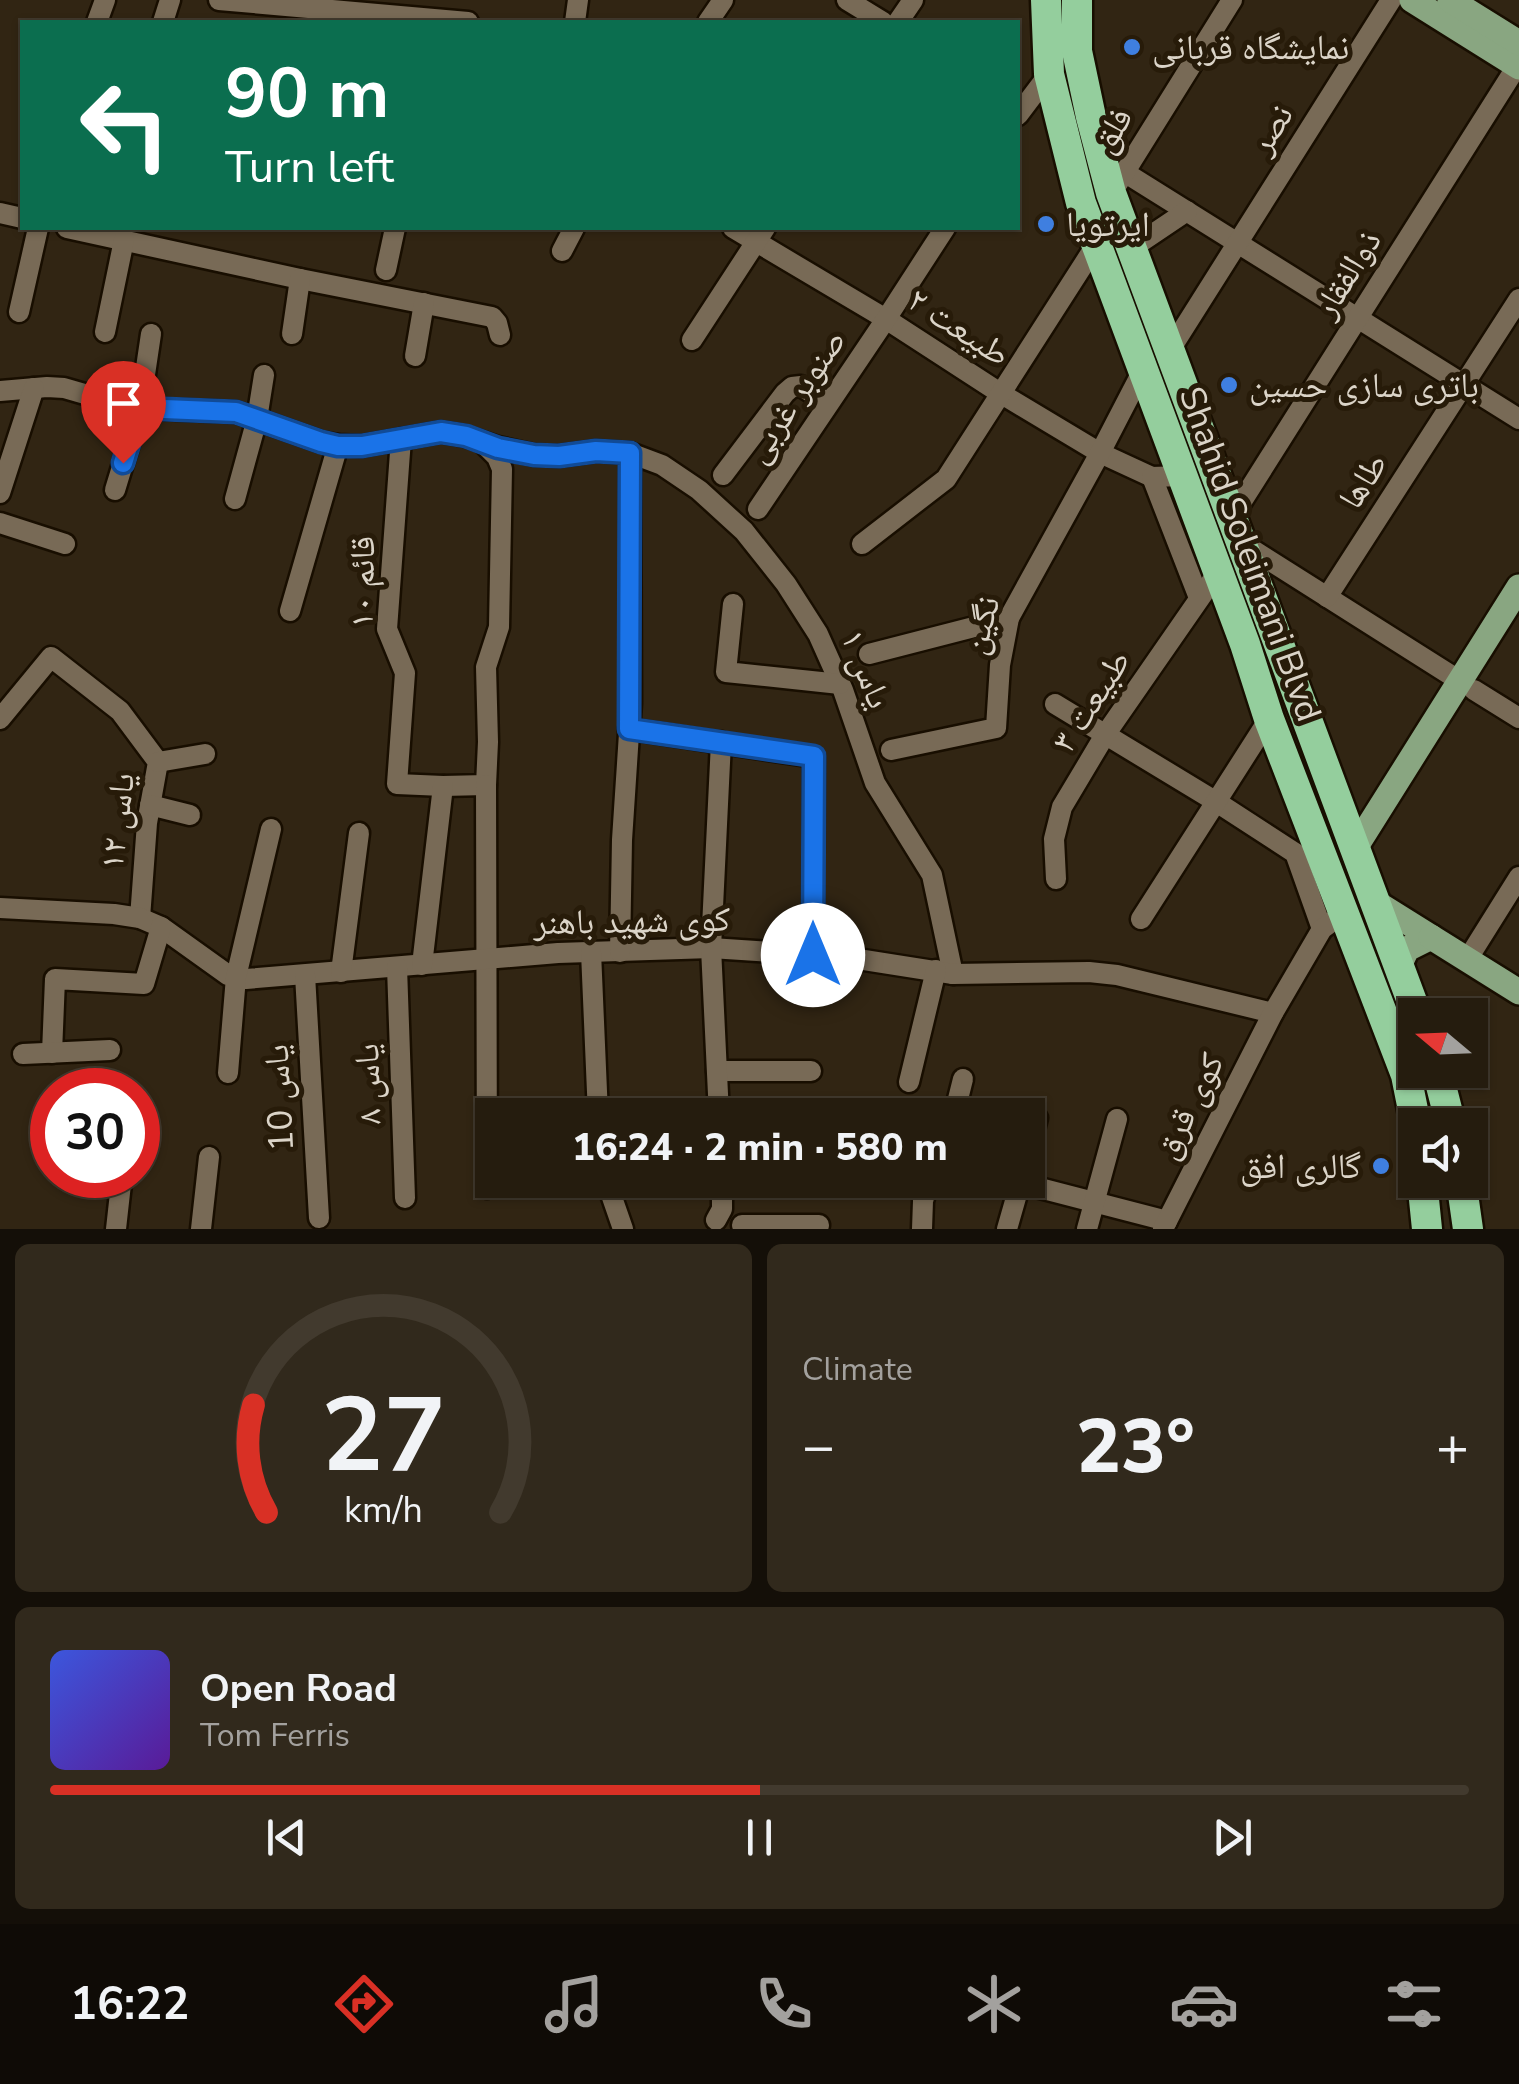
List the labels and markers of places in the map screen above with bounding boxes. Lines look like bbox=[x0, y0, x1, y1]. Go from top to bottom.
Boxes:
place label: نمایشگاه قربانی bbox=[1152, 24, 1349, 71]
marker: نمایشگاه قربانی bbox=[1121, 36, 1143, 58]
place label: ایرتویا bbox=[1066, 201, 1150, 248]
marker: ایرتویا bbox=[1035, 213, 1057, 235]
pin bbox=[81, 361, 166, 464]
place label: باتری سازی حسین bbox=[1249, 362, 1479, 409]
marker: باتری سازی حسین bbox=[1218, 374, 1240, 396]
place label: گالری افق bbox=[1240, 1143, 1361, 1190]
marker: گالری افق bbox=[1370, 1155, 1392, 1177]

